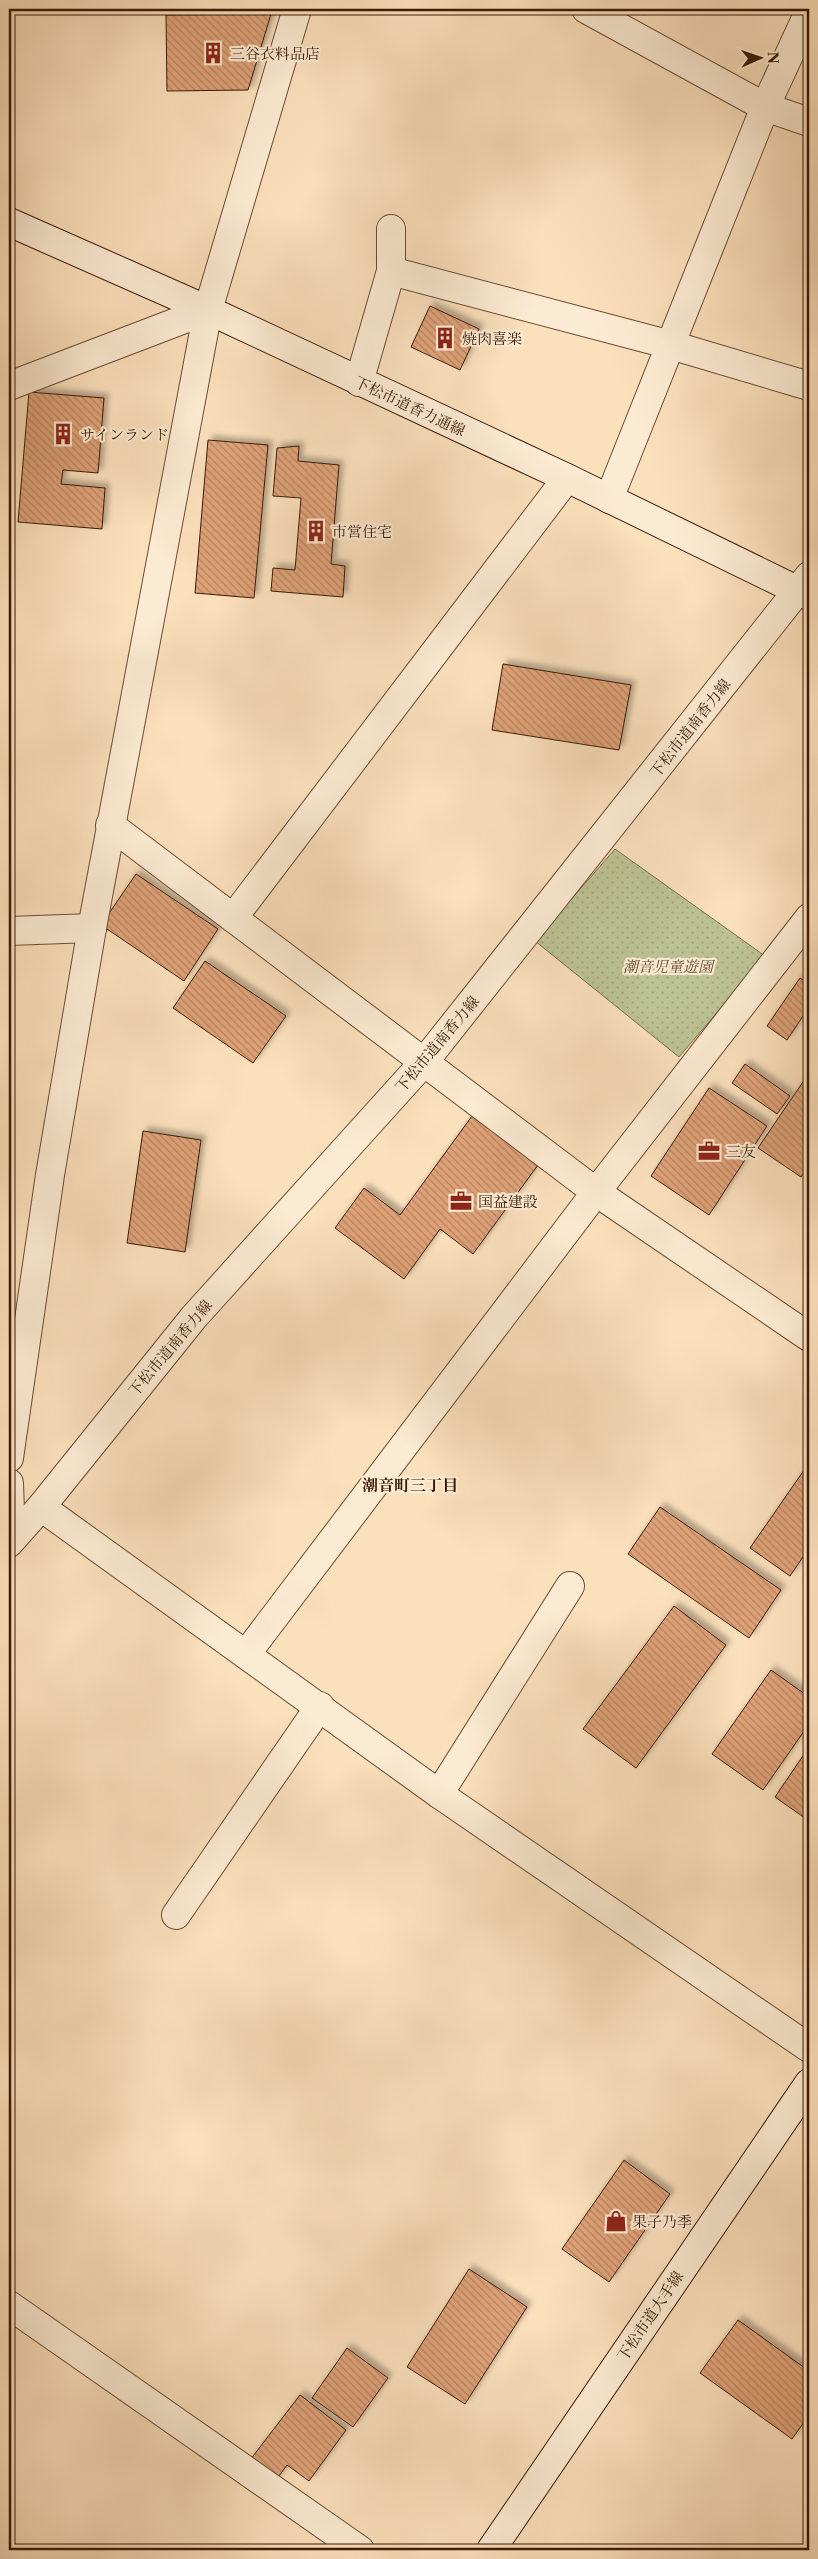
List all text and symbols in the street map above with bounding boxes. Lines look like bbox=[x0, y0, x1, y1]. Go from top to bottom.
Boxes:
north arrow bbox=[736, 32, 786, 82]
building icon: 三谷衣料品店 bbox=[200, 40, 226, 66]
place label: 三谷衣料品店 bbox=[230, 44, 320, 63]
text: N bbox=[764, 51, 782, 64]
building icon: 焼肉喜楽 bbox=[432, 325, 458, 351]
place label: 焼肉喜楽 bbox=[462, 329, 522, 348]
street label: 下松市道香力通線 bbox=[352, 372, 468, 440]
building icon: サインランド bbox=[50, 421, 76, 447]
place label: サインランド bbox=[80, 425, 169, 444]
building icon: 市営住宅 bbox=[303, 518, 329, 544]
place label: 市営住宅 bbox=[332, 522, 392, 541]
street label: 下松市道南香力線 bbox=[646, 675, 734, 781]
park label: 潮音児童遊園 bbox=[623, 957, 716, 976]
street label: 下松市道南香力線 bbox=[391, 992, 483, 1096]
office icon: 三友 bbox=[696, 1138, 722, 1164]
place label: 三友 bbox=[726, 1142, 756, 1161]
office icon: 国益建設 bbox=[448, 1188, 474, 1214]
place label: 国益建設 bbox=[478, 1192, 538, 1211]
street label: 下松市道南香力線 bbox=[124, 1296, 216, 1400]
district label: 潮音町三丁目 bbox=[362, 1475, 458, 1495]
shop icon: 果子乃季 bbox=[603, 2208, 629, 2234]
place label: 果子乃季 bbox=[632, 2212, 692, 2231]
street label: 下松市道大手線 bbox=[613, 2267, 687, 2365]

